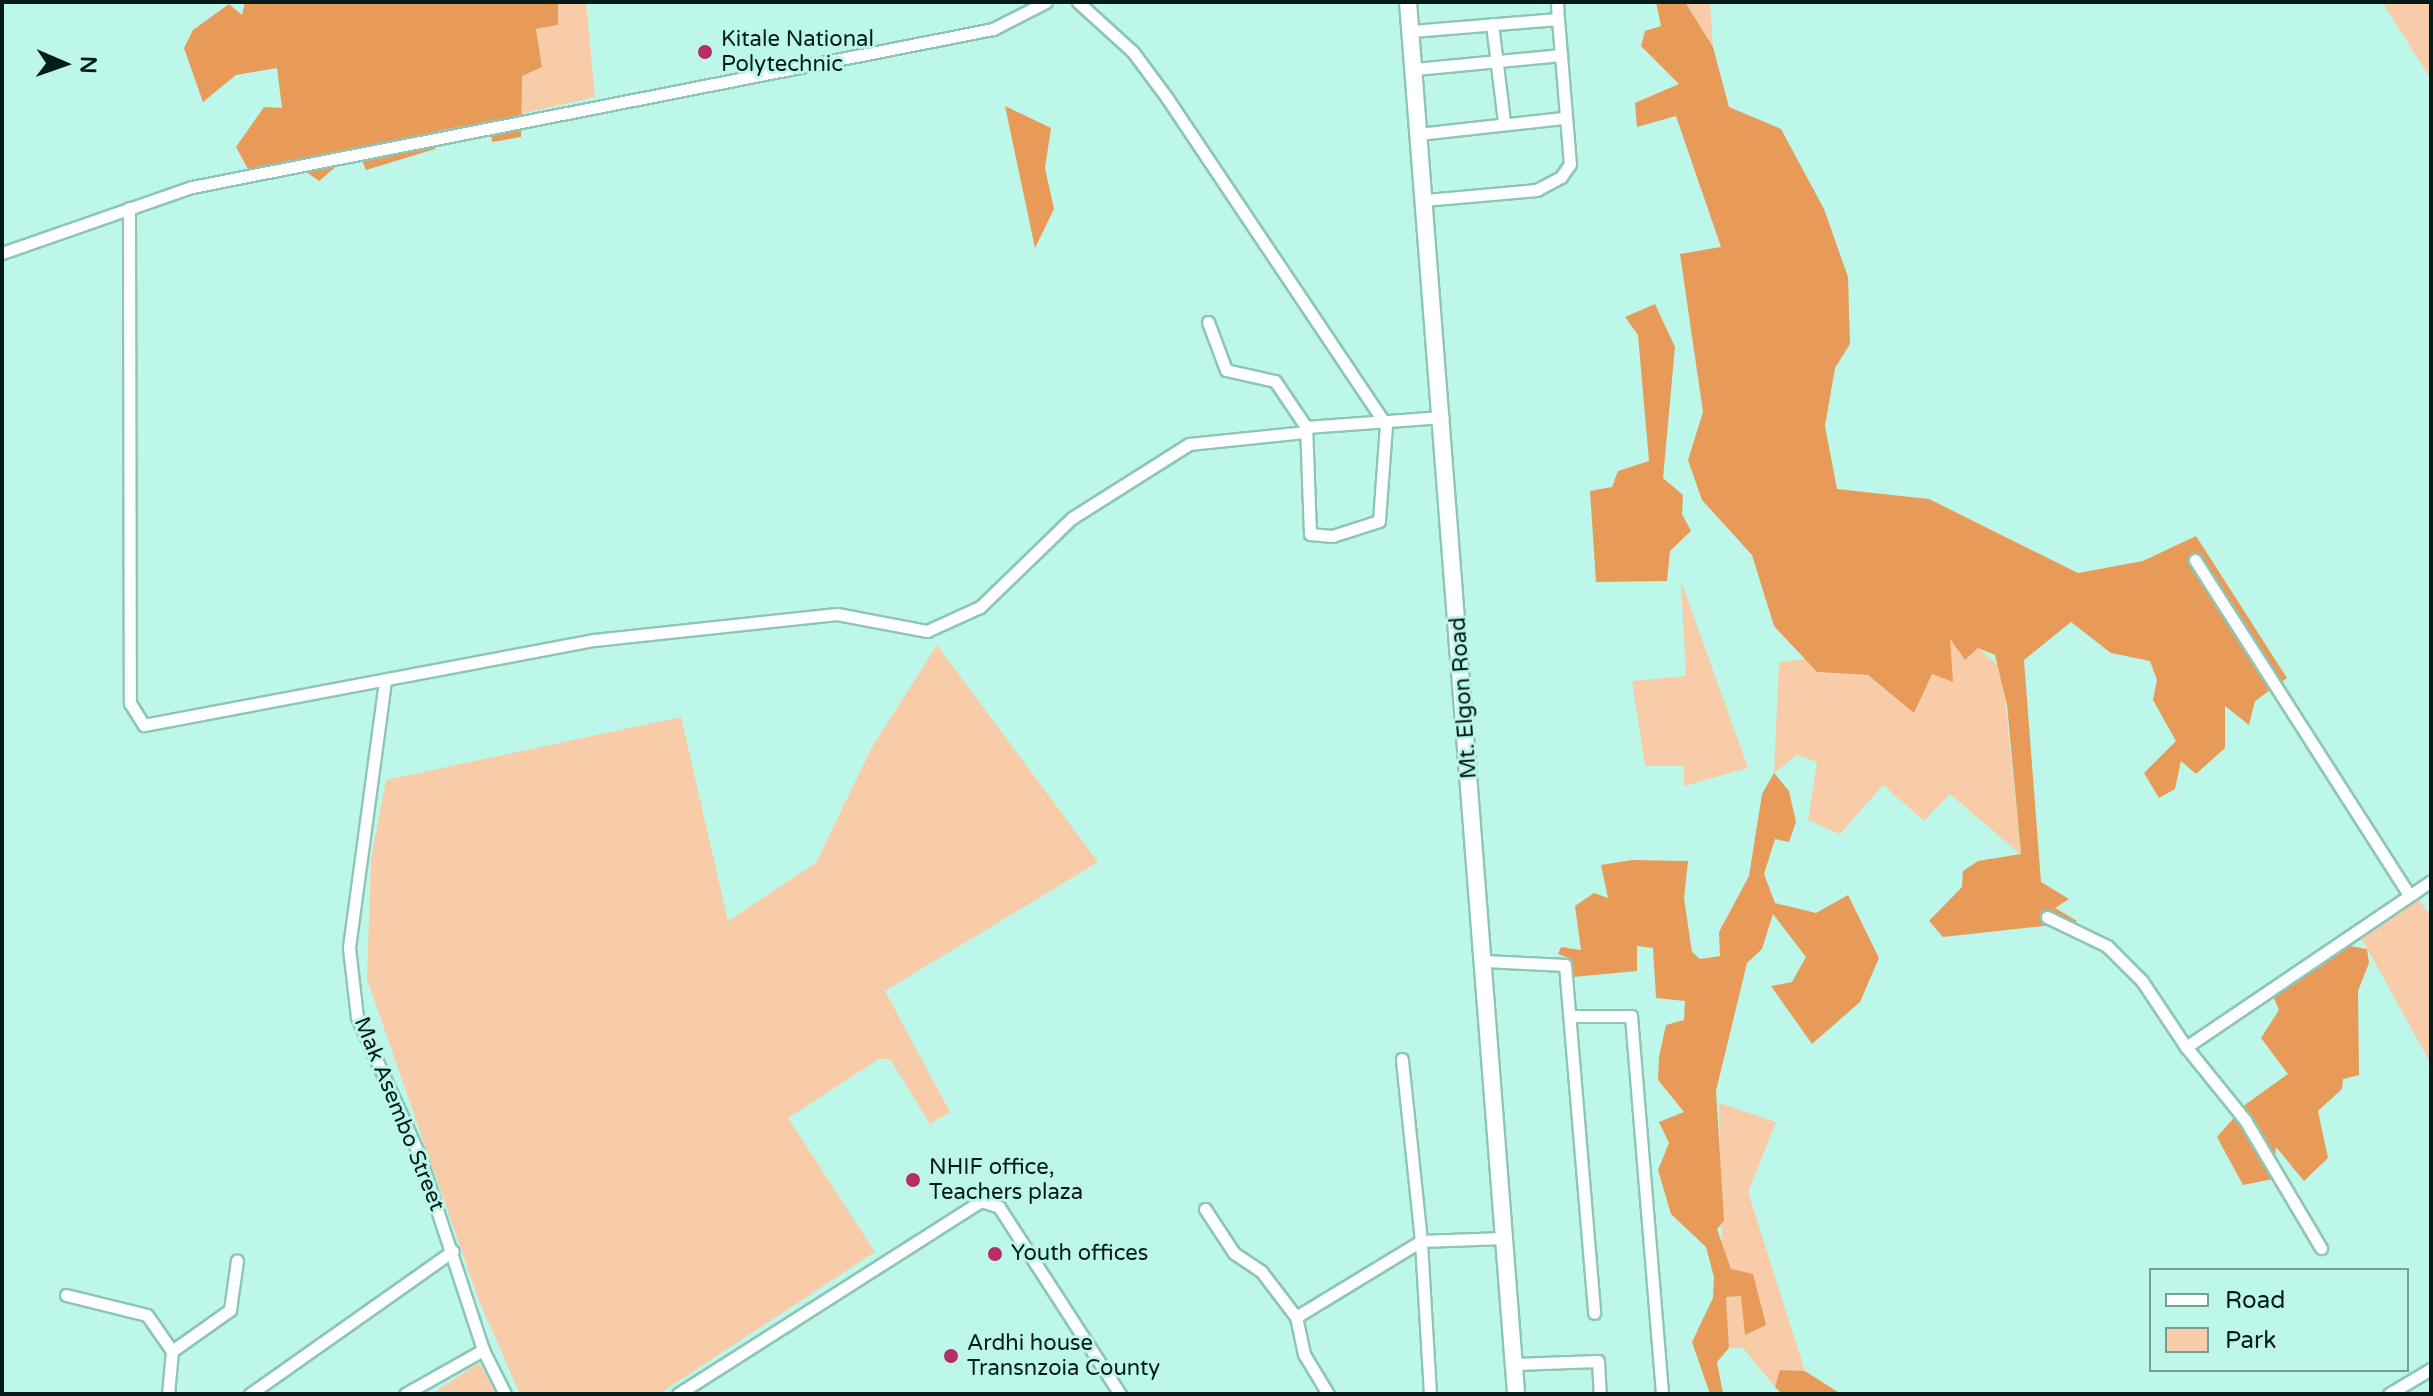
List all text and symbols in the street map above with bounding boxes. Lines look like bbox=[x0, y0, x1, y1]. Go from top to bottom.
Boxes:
north arrow bbox=[24, 24, 104, 104]
place label: Kitale National Polytechnic bbox=[721, 26, 874, 78]
marker: Kitale National Polytechnic bbox=[696, 43, 714, 61]
text: N bbox=[75, 56, 101, 74]
street label: Mt. Elgon Road bbox=[1445, 616, 1483, 780]
street label: Mak Asembo Street bbox=[348, 1013, 450, 1215]
place label: NHIF office, Teachers plaza bbox=[929, 1154, 1083, 1206]
marker: NHIF office, Teachers plaza bbox=[904, 1171, 922, 1189]
place label: Youth offices bbox=[1011, 1241, 1148, 1267]
marker: Youth offices bbox=[986, 1245, 1004, 1263]
legend bbox=[2149, 1268, 2409, 1372]
text: Road bbox=[2225, 1286, 2285, 1315]
text: Park bbox=[2225, 1326, 2276, 1355]
place label: Ardhi house Transnzoia County bbox=[967, 1330, 1160, 1382]
marker: Ardhi house Transnzoia County bbox=[942, 1347, 960, 1365]

